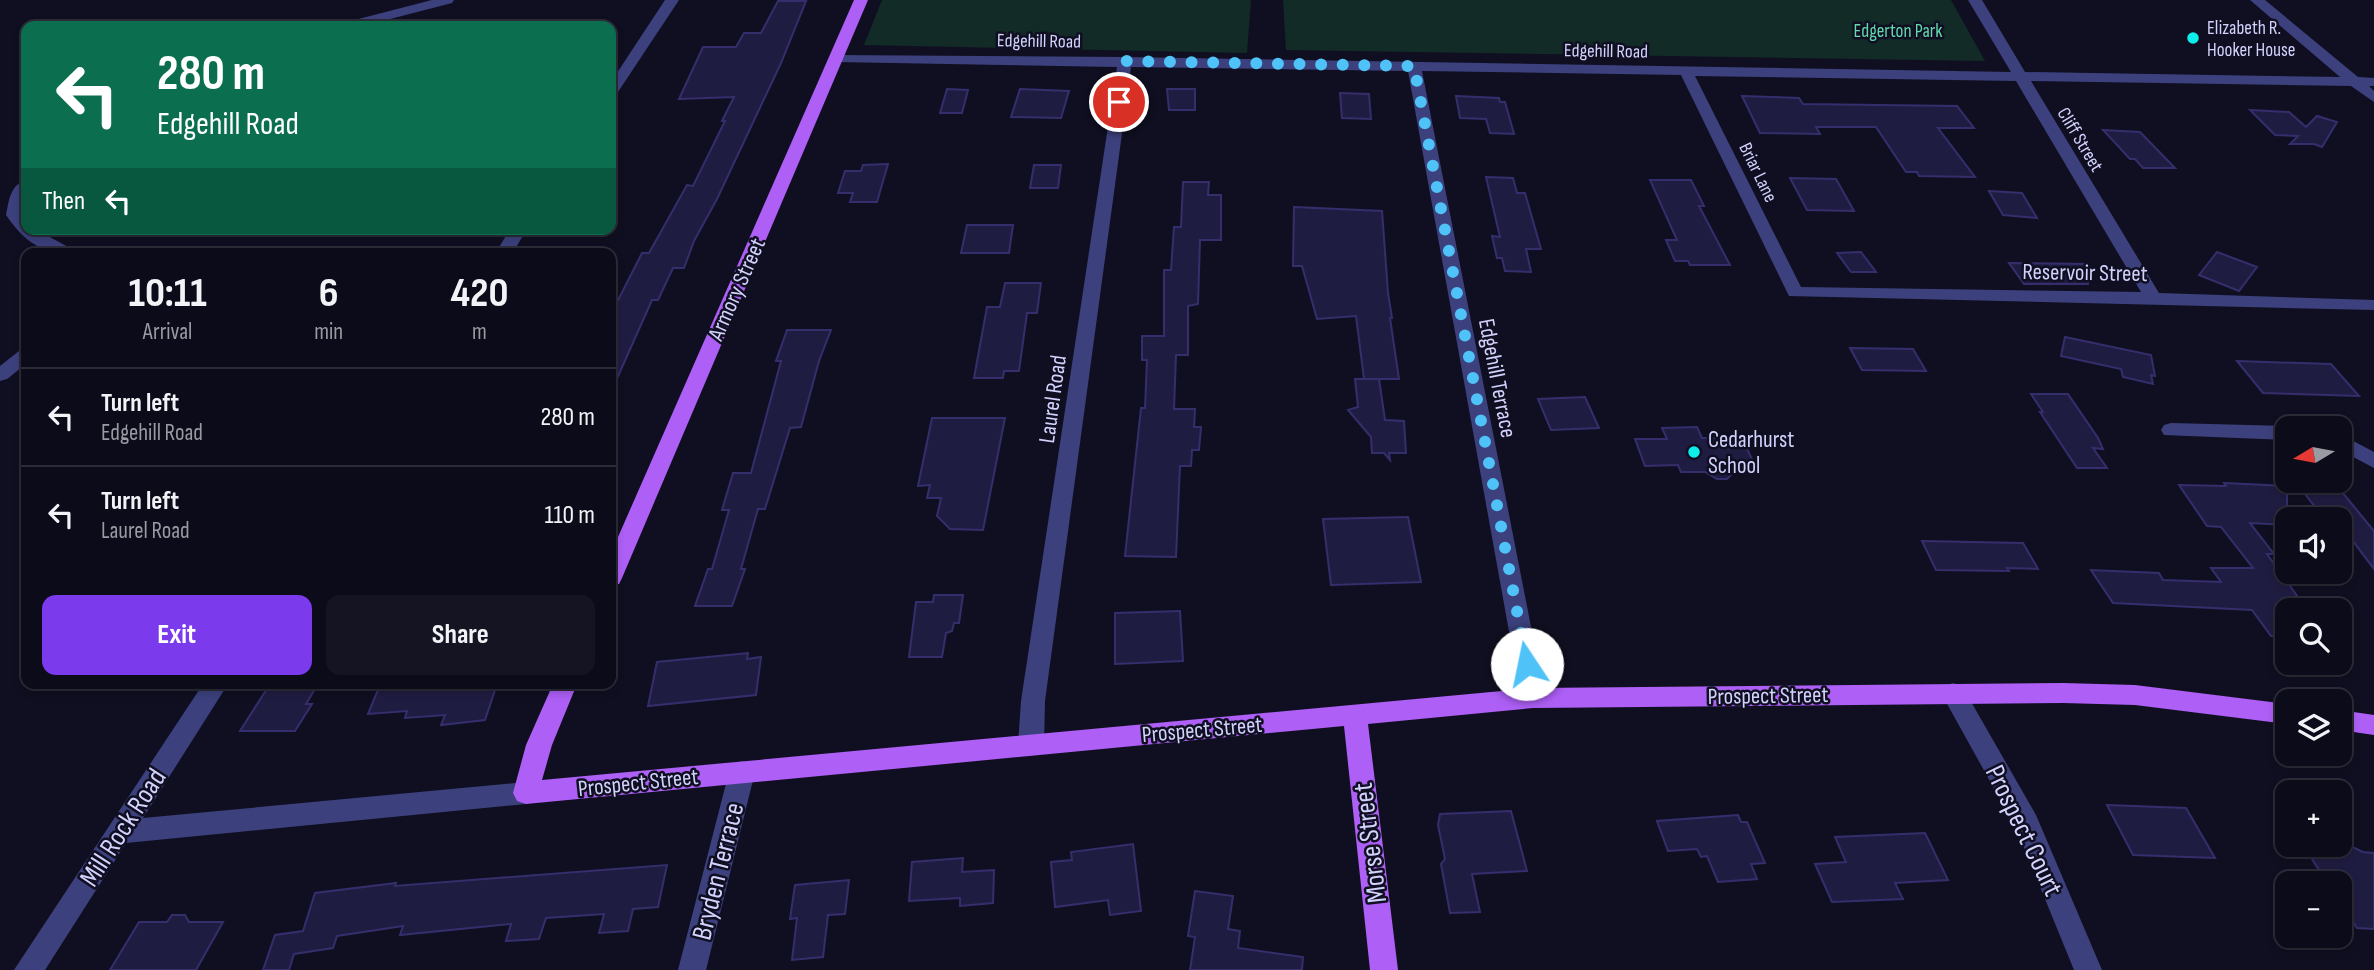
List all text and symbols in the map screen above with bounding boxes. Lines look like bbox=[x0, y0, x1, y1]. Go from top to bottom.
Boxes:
place label: Elizabeth R. Hooker House bbox=[2207, 17, 2295, 62]
park label: Edgerton Park bbox=[1854, 20, 1943, 43]
street label: Edgehill Road bbox=[997, 29, 1081, 54]
marker: Elizabeth R. Hooker House bbox=[2185, 30, 2201, 46]
street label: Edgehill Road bbox=[1564, 39, 1648, 64]
text: 280 m bbox=[157, 45, 265, 104]
icon: left bbox=[42, 49, 133, 140]
pin bbox=[1089, 72, 1149, 132]
icon: arrive bbox=[1100, 83, 1138, 121]
street label: Cliff Street bbox=[2052, 104, 2108, 176]
text: Edgehill Road bbox=[157, 105, 299, 144]
street label: Briar Lane bbox=[1733, 139, 1782, 206]
icon: left bbox=[99, 182, 137, 220]
text: Then bbox=[42, 186, 85, 217]
street label: Armory Street bbox=[702, 234, 772, 346]
street label: Reservoir Street bbox=[2022, 258, 2148, 288]
text: 10:11 bbox=[128, 268, 207, 319]
text: 6 bbox=[319, 268, 338, 319]
text: 420 bbox=[450, 268, 509, 319]
street label: Edgehill Terrace bbox=[1472, 316, 1522, 440]
text: Arrival bbox=[143, 318, 192, 346]
text: min bbox=[314, 318, 343, 346]
text: m bbox=[472, 318, 487, 346]
street label: Laurel Road bbox=[1033, 353, 1073, 445]
text: Turn left bbox=[101, 388, 179, 419]
icon: left bbox=[42, 398, 80, 436]
text: 280 m bbox=[540, 402, 595, 433]
north arrow bbox=[2275, 416, 2352, 494]
map controls bbox=[2275, 416, 2352, 948]
text: Edgehill Road bbox=[101, 419, 203, 447]
place label: Cedarhurst School bbox=[1708, 426, 1794, 480]
marker: Cedarhurst School bbox=[1686, 444, 1702, 460]
text: Turn left bbox=[101, 486, 179, 517]
icon: left bbox=[42, 496, 80, 534]
text: 110 m bbox=[544, 500, 595, 531]
button: sound bbox=[2275, 507, 2352, 584]
text: Laurel Road bbox=[101, 517, 190, 545]
button: Exit bbox=[42, 595, 312, 675]
button: Share bbox=[326, 595, 595, 675]
button: search bbox=[2275, 598, 2352, 675]
position arrow bbox=[1490, 627, 1564, 701]
street label: Prospect Street bbox=[1707, 681, 1829, 711]
button: layers bbox=[2275, 689, 2352, 766]
street label: Prospect Street bbox=[1141, 711, 1263, 749]
street label: Prospect Court bbox=[1978, 760, 2070, 901]
street label: Mill Rock Road bbox=[73, 763, 174, 893]
street label: Prospect Street bbox=[577, 763, 700, 803]
button: + bbox=[2275, 780, 2352, 857]
street label: Morse Street bbox=[1347, 781, 1394, 905]
street label: Bryden Terrace bbox=[685, 799, 751, 943]
button: − bbox=[2275, 871, 2352, 948]

